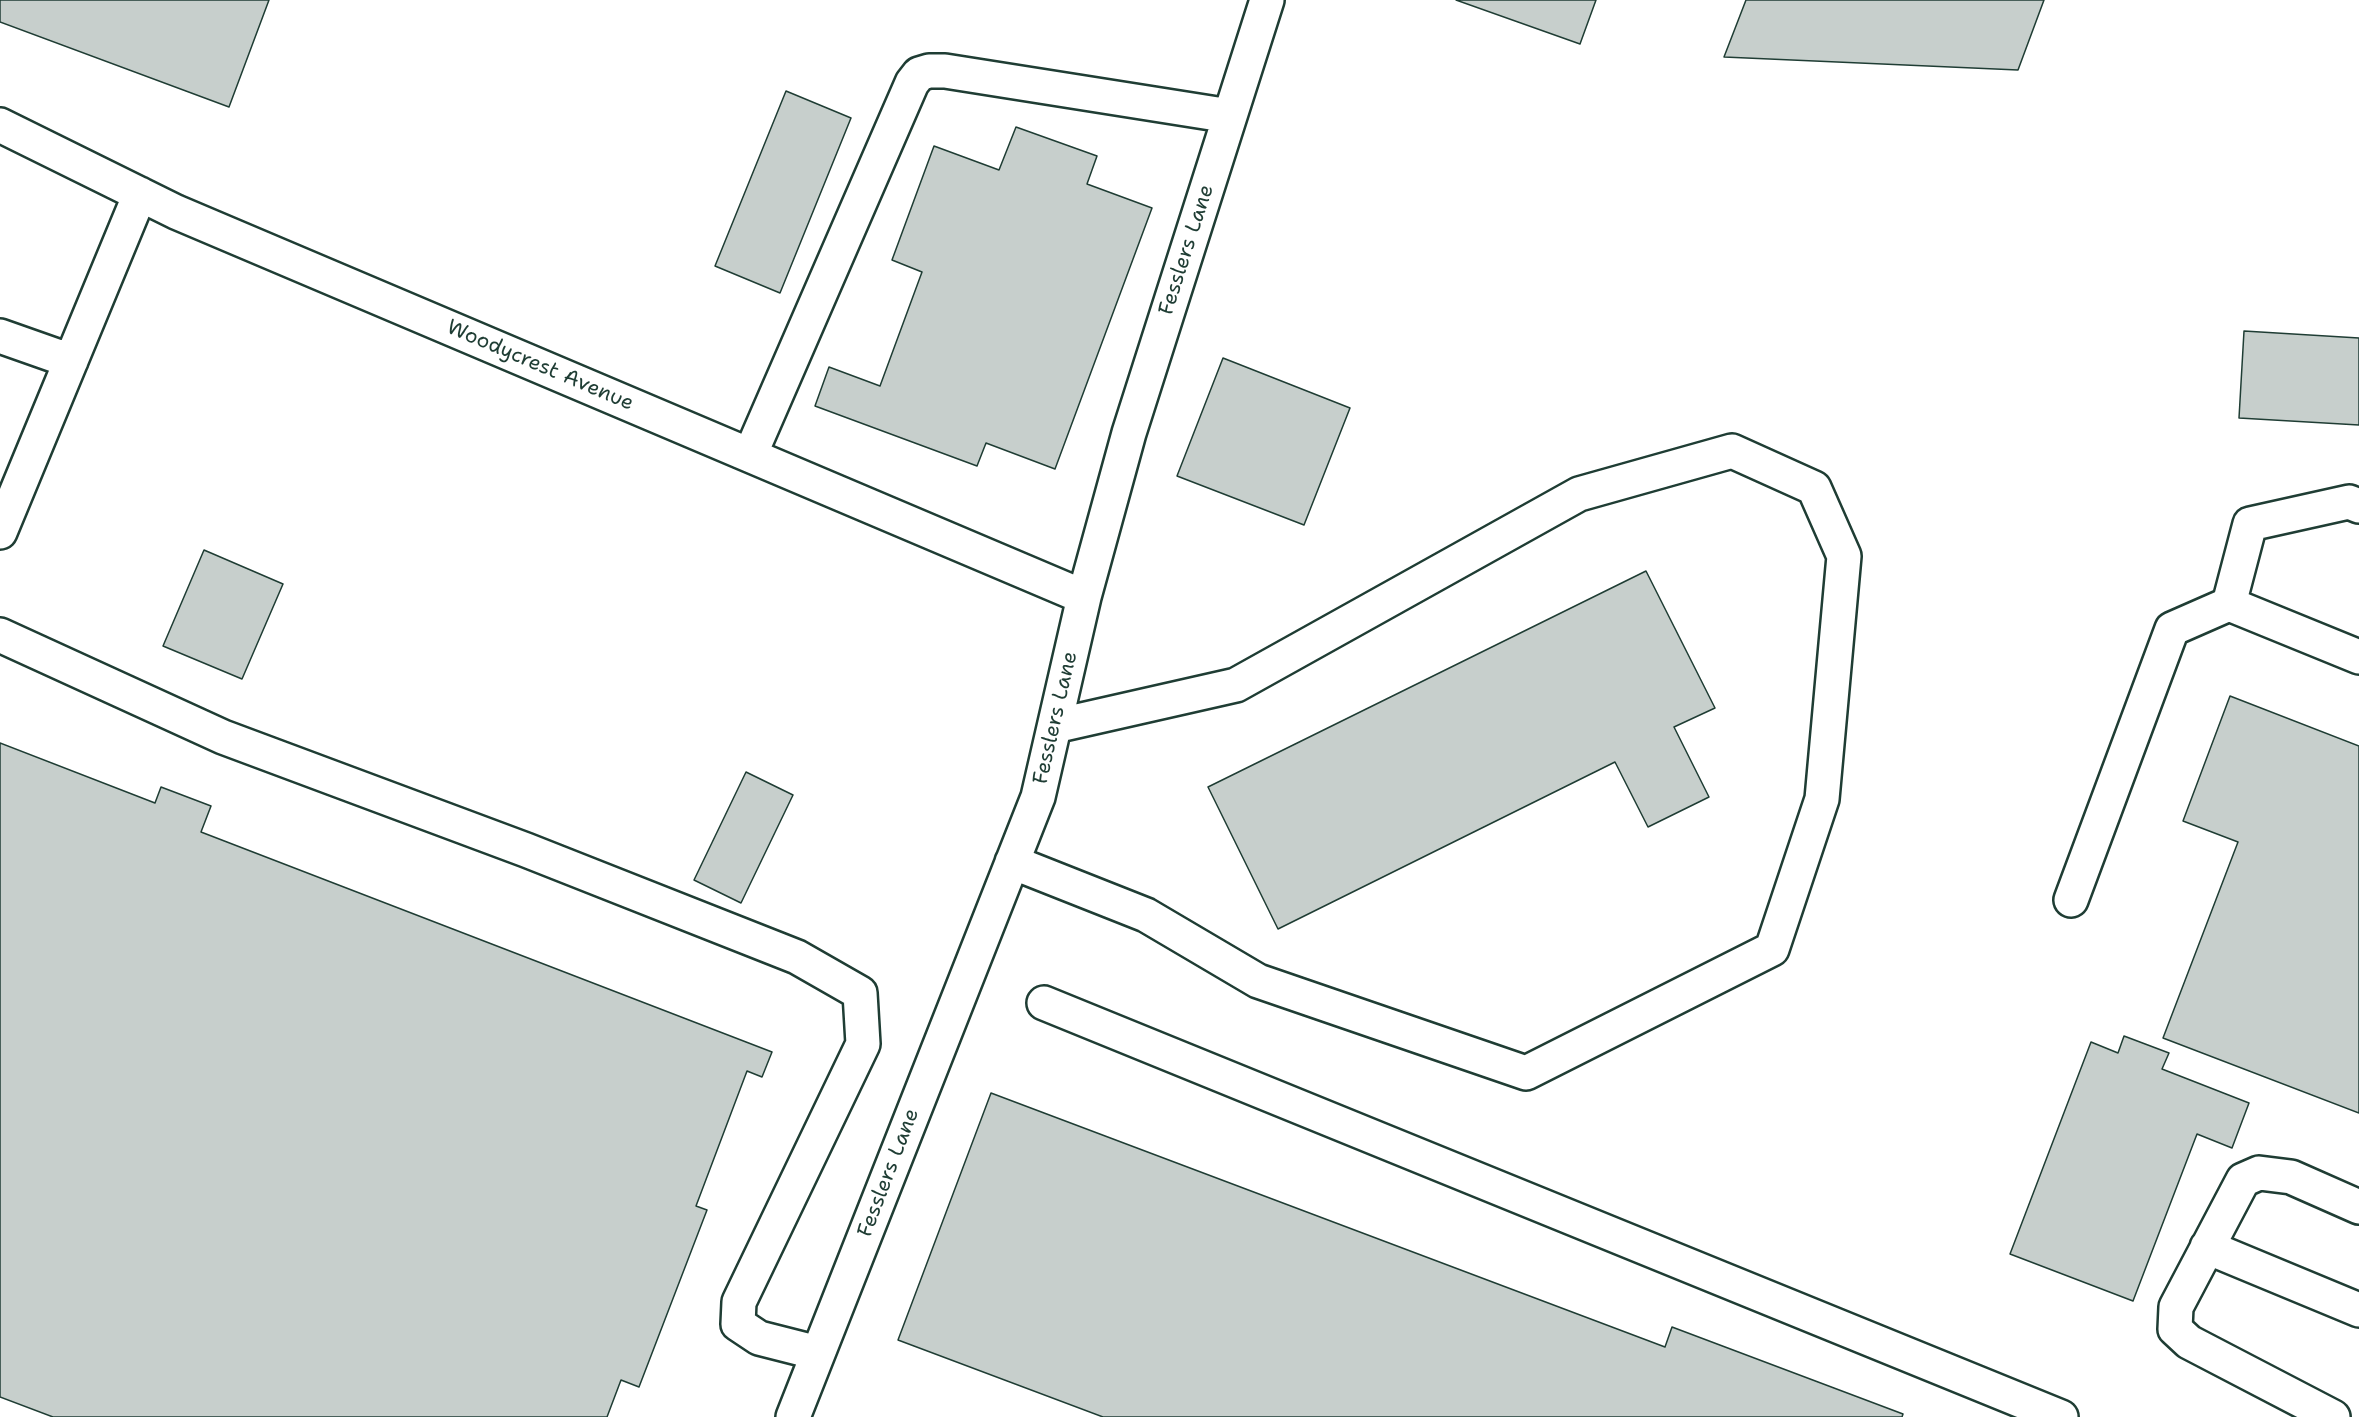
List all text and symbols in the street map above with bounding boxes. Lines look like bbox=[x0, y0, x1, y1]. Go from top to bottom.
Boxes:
street label: Fesslers Lane bbox=[1154, 182, 1220, 318]
street label: Woodycrest Avenue bbox=[443, 315, 637, 417]
street label: Fesslers Lane bbox=[1028, 649, 1084, 787]
street label: Fesslers Lane bbox=[853, 1105, 925, 1241]

